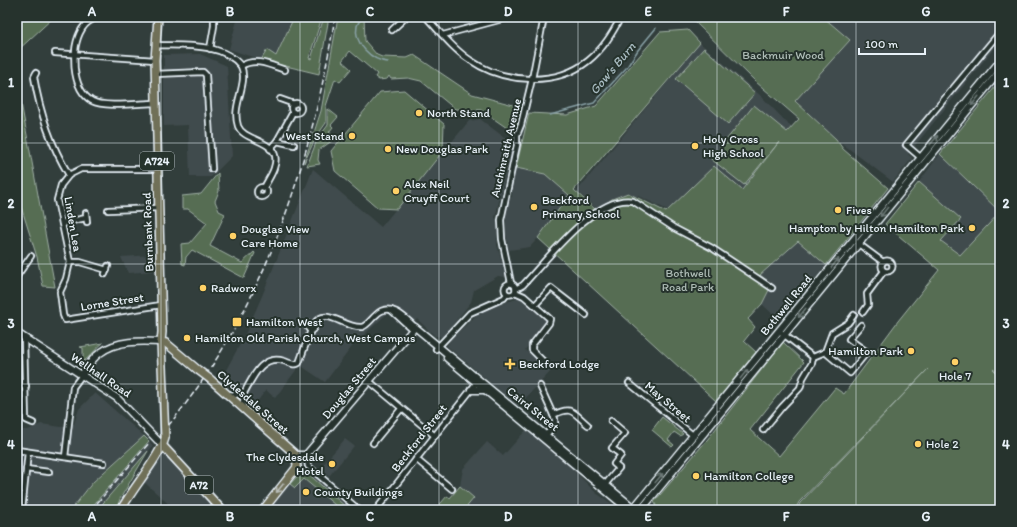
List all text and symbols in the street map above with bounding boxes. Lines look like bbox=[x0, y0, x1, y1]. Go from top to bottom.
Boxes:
text: A bbox=[87, 4, 97, 19]
text: B bbox=[226, 4, 235, 19]
text: C bbox=[366, 4, 375, 19]
text: D bbox=[504, 4, 513, 19]
text: E bbox=[644, 4, 652, 19]
text: F bbox=[783, 4, 790, 19]
text: G bbox=[922, 4, 931, 19]
scale bar bbox=[859, 30, 925, 56]
text: 100 m bbox=[865, 37, 898, 51]
water label: Gow's Burn bbox=[586, 39, 639, 97]
park label: Backmuir Wood bbox=[742, 48, 824, 62]
text: 1 bbox=[8, 75, 14, 90]
text: 1 bbox=[1003, 75, 1009, 90]
one-way arrow bbox=[971, 95, 980, 106]
street label: Auchinraith Avenue bbox=[488, 97, 524, 199]
place label: North Stand bbox=[427, 106, 490, 120]
marker: North Stand bbox=[414, 108, 424, 118]
place label: West Stand bbox=[286, 129, 345, 143]
marker: West Stand bbox=[347, 131, 357, 141]
place label: Holy Cross High School bbox=[703, 132, 764, 160]
one-way arrow bbox=[930, 135, 939, 145]
marker: Holy Cross High School bbox=[690, 141, 700, 151]
place label: New Douglas Park bbox=[396, 142, 489, 156]
marker: New Douglas Park bbox=[383, 144, 393, 154]
road number: A724 bbox=[140, 152, 174, 170]
place label: Alex Neil Cruyff Court bbox=[404, 177, 470, 205]
marker: Alex Neil Cruyff Court bbox=[391, 186, 401, 196]
street label: Burnbank Road bbox=[140, 192, 156, 272]
place label: Beckford Primary School bbox=[542, 193, 620, 221]
street label: Linden Lea bbox=[61, 195, 85, 253]
text: 2 bbox=[8, 196, 15, 211]
text: 2 bbox=[1003, 196, 1010, 211]
marker: Beckford Primary School bbox=[529, 202, 539, 212]
place label: Fives bbox=[846, 203, 872, 217]
marker: Fives bbox=[833, 205, 843, 215]
one-way arrow bbox=[880, 207, 889, 218]
place label: Hampton by Hilton Hamilton Park bbox=[789, 221, 965, 235]
place label: Douglas View Care Home bbox=[241, 222, 310, 250]
marker: Hampton by Hilton Hamilton Park bbox=[967, 223, 977, 233]
marker: Douglas View Care Home bbox=[228, 231, 238, 241]
one-way arrow bbox=[830, 257, 839, 268]
park label: Bothwell Road Park bbox=[662, 266, 715, 294]
street label: Bothwell Road bbox=[757, 271, 815, 338]
place label: Radworx bbox=[211, 281, 256, 295]
marker: Radworx bbox=[198, 283, 208, 293]
street label: Lorne Street bbox=[79, 290, 145, 314]
one-way arrow bbox=[798, 308, 807, 319]
place label: Hamilton West bbox=[246, 315, 323, 329]
text: 3 bbox=[7, 316, 15, 331]
marker: Hamilton West bbox=[231, 316, 243, 328]
text: 3 bbox=[1002, 316, 1010, 331]
place label: Hamilton Old Parish Church, West Campus bbox=[195, 331, 415, 345]
marker: Hamilton Old Parish Church, West Campus bbox=[182, 333, 192, 343]
place label: Hamilton Park bbox=[828, 344, 904, 358]
marker: Hamilton Park bbox=[906, 346, 916, 356]
street label: Wellhall Road bbox=[68, 350, 134, 401]
street label: Douglas Street bbox=[319, 354, 379, 422]
place label: Beckford Lodge bbox=[519, 357, 600, 371]
marker: Hole 7 bbox=[950, 357, 960, 367]
marker: Beckford Lodge bbox=[504, 358, 516, 370]
street label: Clydesdale Street bbox=[214, 367, 292, 437]
one-way arrow bbox=[739, 369, 748, 380]
place label: Hole 7 bbox=[939, 369, 971, 383]
street label: May Street bbox=[642, 379, 694, 426]
street label: Caird Street bbox=[504, 384, 562, 435]
street label: Beckford Street bbox=[388, 401, 450, 474]
text: 4 bbox=[7, 437, 15, 452]
place label: Hole 2 bbox=[926, 437, 959, 451]
text: 4 bbox=[1002, 437, 1010, 452]
marker: Hole 2 bbox=[913, 439, 923, 449]
place label: The Clydesdale Hotel bbox=[246, 450, 325, 478]
marker: The Clydesdale Hotel bbox=[327, 459, 337, 469]
place label: Hamilton College bbox=[704, 469, 794, 483]
marker: Hamilton College bbox=[691, 471, 701, 481]
one-way arrow bbox=[654, 472, 663, 483]
road number: A72 bbox=[185, 476, 213, 494]
one-way arrow bbox=[276, 483, 284, 494]
place label: County Buildings bbox=[314, 485, 403, 499]
marker: County Buildings bbox=[301, 487, 311, 497]
text: A bbox=[87, 509, 97, 524]
text: B bbox=[226, 509, 235, 524]
text: C bbox=[366, 509, 375, 524]
text: D bbox=[504, 509, 513, 524]
text: E bbox=[644, 509, 652, 524]
text: F bbox=[783, 509, 790, 524]
text: G bbox=[922, 509, 931, 524]

